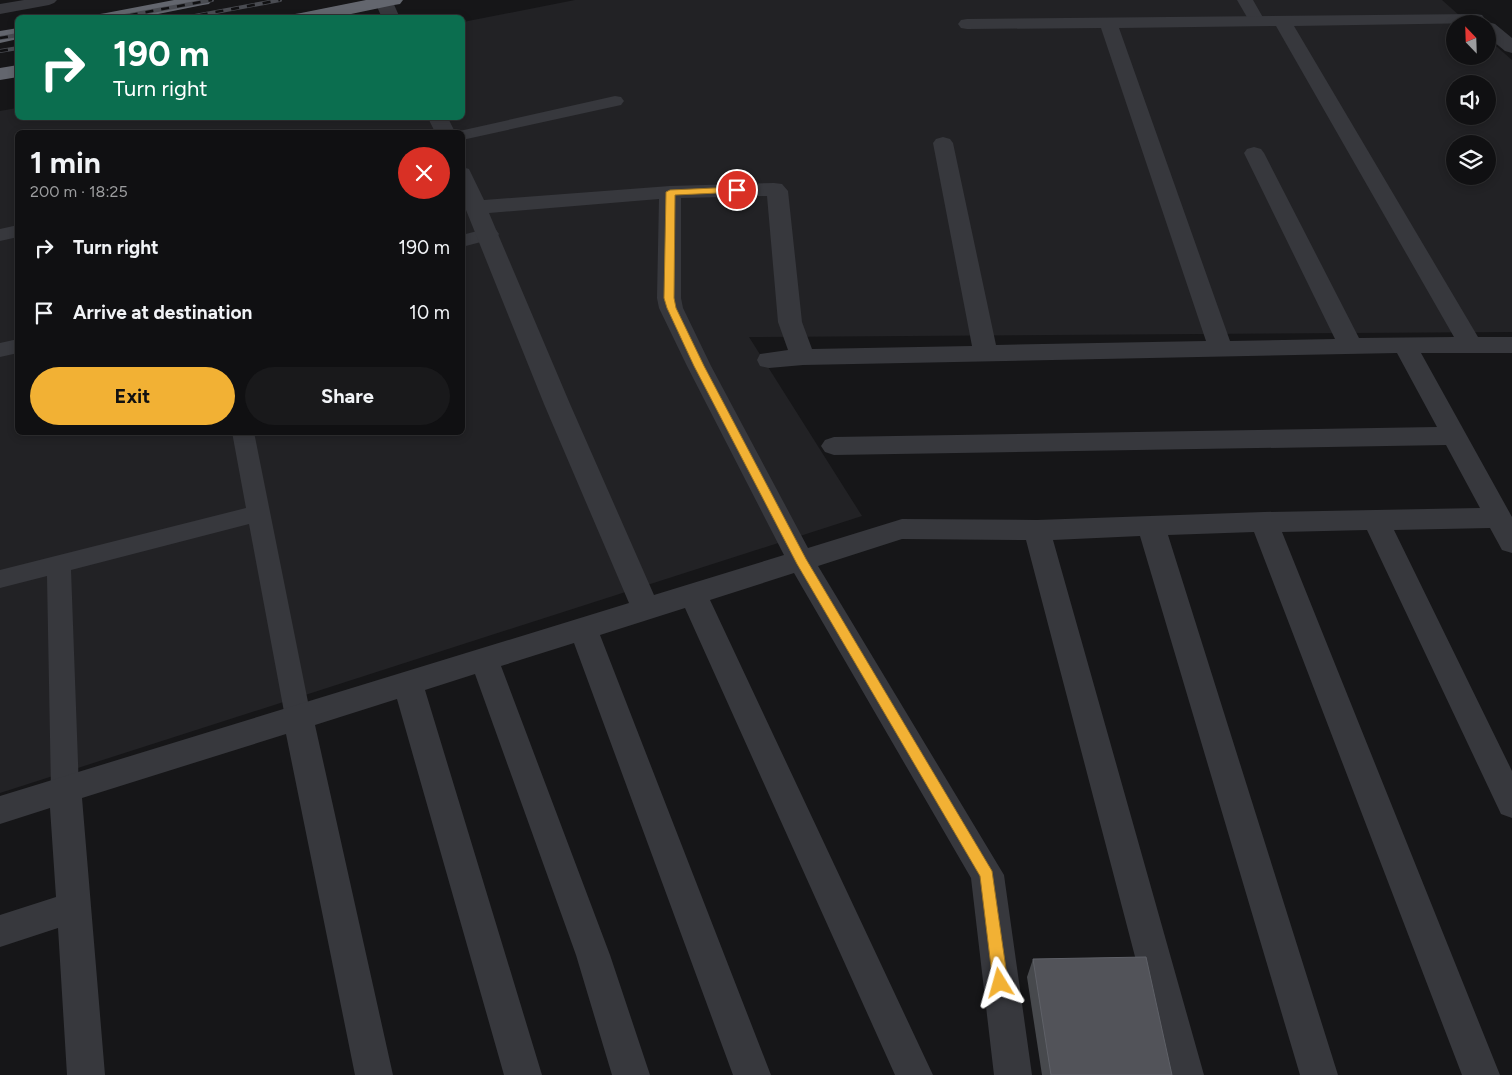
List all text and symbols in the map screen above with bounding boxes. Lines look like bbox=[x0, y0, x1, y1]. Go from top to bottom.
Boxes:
north arrow bbox=[1446, 15, 1496, 65]
map controls bbox=[1446, 15, 1496, 185]
text: 190 m bbox=[113, 33, 210, 75]
icon: right bbox=[30, 35, 95, 100]
text: Turn right bbox=[113, 75, 208, 102]
button: sound bbox=[1446, 75, 1496, 125]
button: layers bbox=[1446, 135, 1496, 185]
text: 1 min bbox=[30, 144, 101, 181]
button: close bbox=[398, 147, 450, 199]
pin bbox=[716, 169, 758, 211]
icon: arrive bbox=[723, 176, 751, 204]
text: 200 m · 18:25 bbox=[30, 182, 128, 201]
icon: right bbox=[30, 234, 58, 262]
text: Turn right bbox=[73, 236, 159, 259]
text: 190 m bbox=[398, 236, 450, 259]
icon: arrive bbox=[30, 299, 58, 327]
text: Arrive at destination bbox=[73, 301, 252, 324]
text: 10 m bbox=[409, 301, 450, 324]
button: Exit bbox=[30, 367, 235, 425]
button: Share bbox=[245, 367, 450, 425]
position arrow bbox=[973, 956, 1025, 1008]

